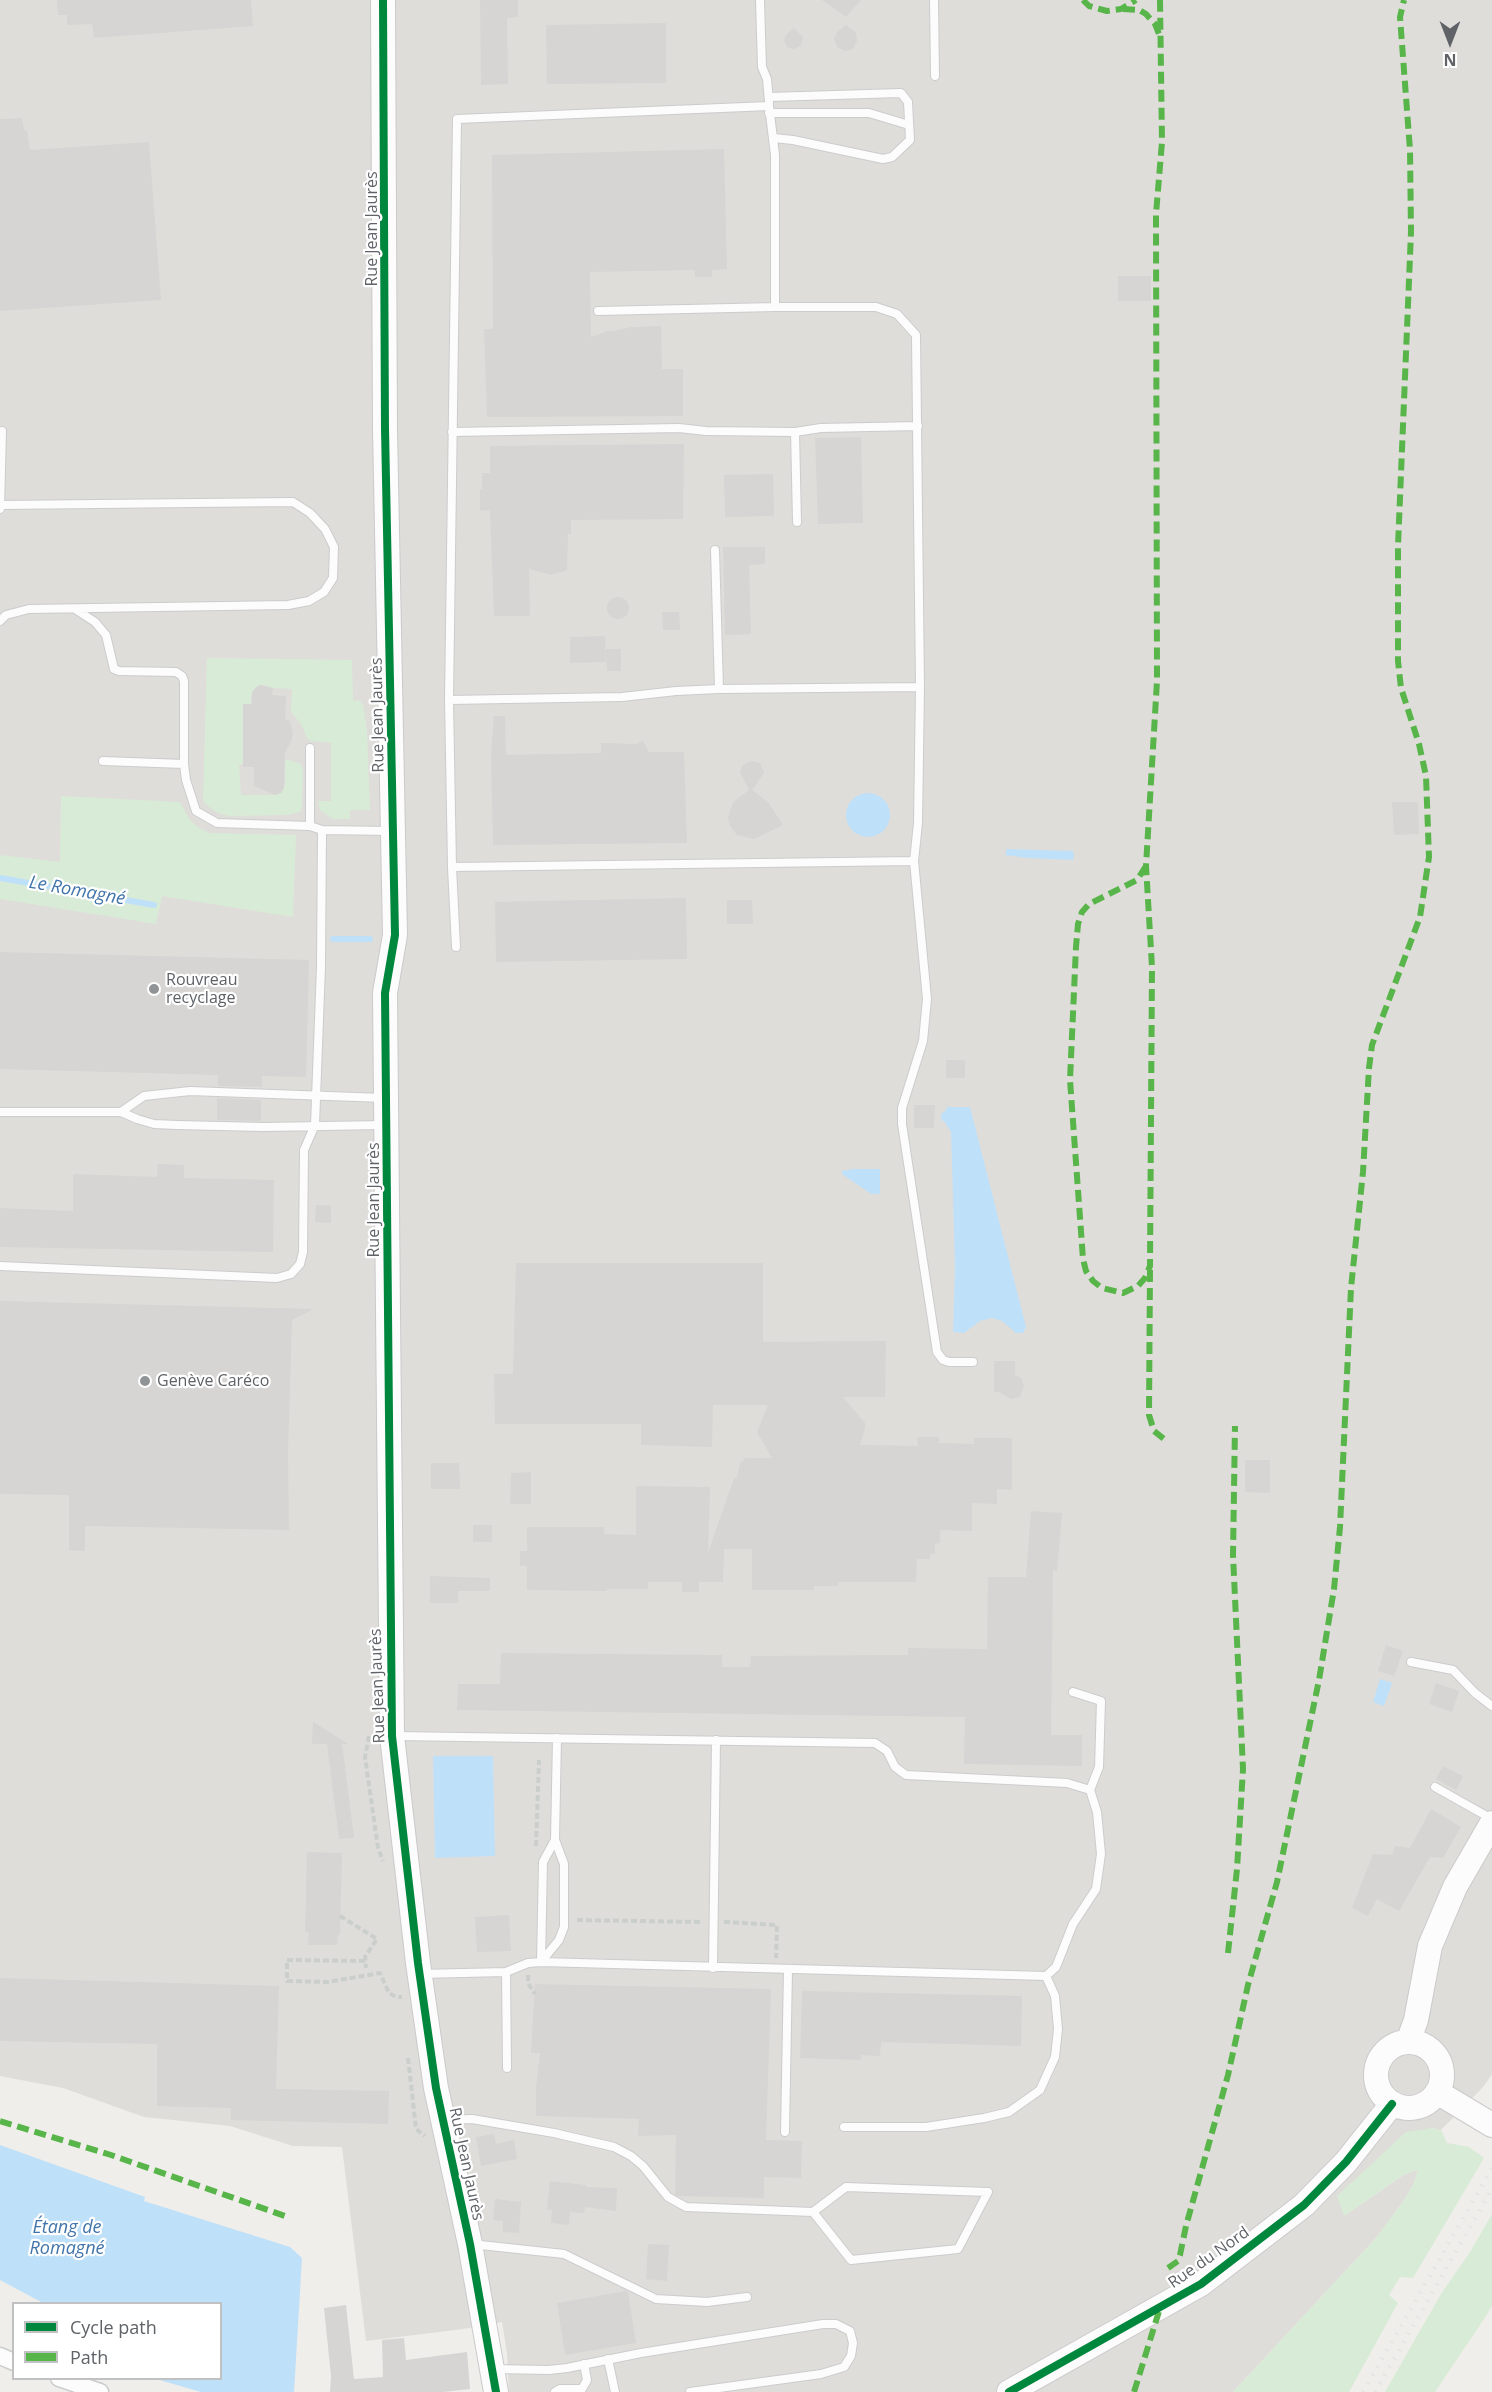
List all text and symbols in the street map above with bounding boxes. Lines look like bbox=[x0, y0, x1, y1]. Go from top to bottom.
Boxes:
north arrow bbox=[1420, 12, 1480, 72]
text: N bbox=[1444, 49, 1457, 71]
street label: Rue Jean Jaurès bbox=[362, 171, 382, 287]
street label: Rue Jean Jaurès bbox=[367, 657, 389, 773]
water label: Le Romagné bbox=[27, 872, 127, 910]
place label: Rouvreau recyclage bbox=[166, 970, 238, 1008]
marker: Rouvreau recyclage bbox=[147, 982, 161, 996]
street label: Rue Jean Jaurès bbox=[364, 1142, 384, 1258]
place label: Genève Caréco bbox=[157, 1371, 269, 1391]
marker: Genève Caréco bbox=[138, 1374, 152, 1388]
street label: Rue Jean Jaurès bbox=[366, 1628, 390, 1744]
street label: Rue Jean Jaurès bbox=[445, 2106, 487, 2222]
water label: Étang de Romagné bbox=[30, 2217, 104, 2260]
street label: Rue du Nord bbox=[1165, 2223, 1253, 2293]
legend bbox=[12, 2302, 222, 2380]
text: Cycle path bbox=[70, 2315, 157, 2339]
text: Path bbox=[70, 2345, 108, 2369]

